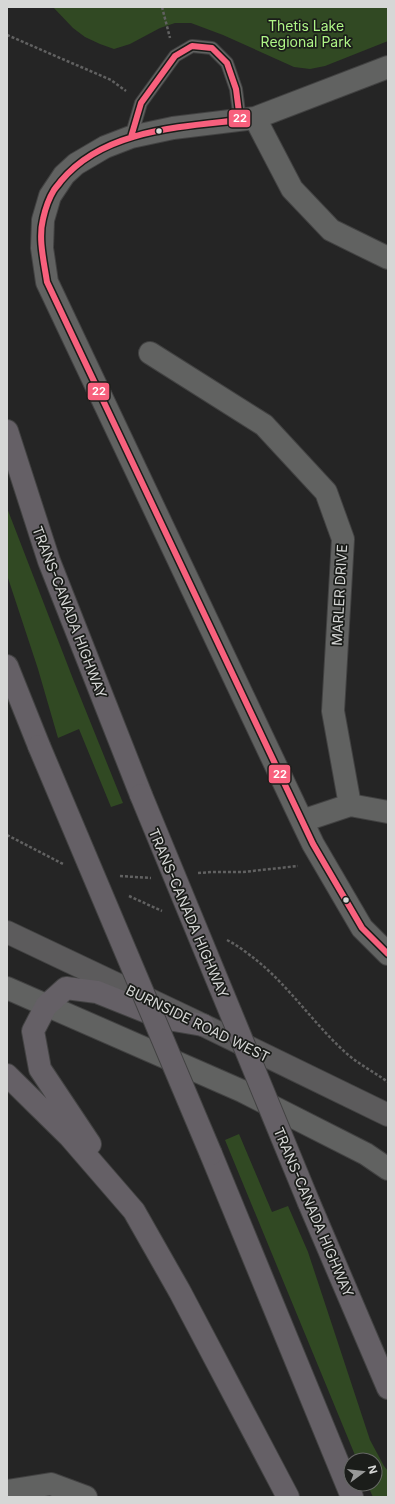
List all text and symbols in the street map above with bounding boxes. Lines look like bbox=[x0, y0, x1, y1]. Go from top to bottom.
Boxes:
park label: Thetis Lake Regional Park bbox=[261, 17, 352, 50]
line badge: 22 bbox=[228, 109, 251, 128]
text: 22 bbox=[233, 111, 247, 125]
unlabelled marker bbox=[154, 126, 164, 136]
line badge: 22 bbox=[87, 382, 110, 401]
text: 22 bbox=[92, 384, 106, 398]
street label: TRANS-CANADA HIGHWAY bbox=[29, 524, 111, 701]
street label: MARLER DRIVE bbox=[328, 544, 350, 646]
line badge: 22 bbox=[268, 764, 291, 784]
text: 22 bbox=[273, 767, 287, 781]
street label: TRANS-CANADA HIGHWAY bbox=[145, 826, 233, 1001]
unlabelled marker bbox=[341, 895, 351, 905]
street label: BURNSIDE ROAD WEST bbox=[123, 981, 273, 1065]
street label: TRANS-CANADA HIGHWAY bbox=[270, 1125, 358, 1300]
north arrow bbox=[343, 1452, 383, 1492]
text: N bbox=[365, 1464, 381, 1475]

